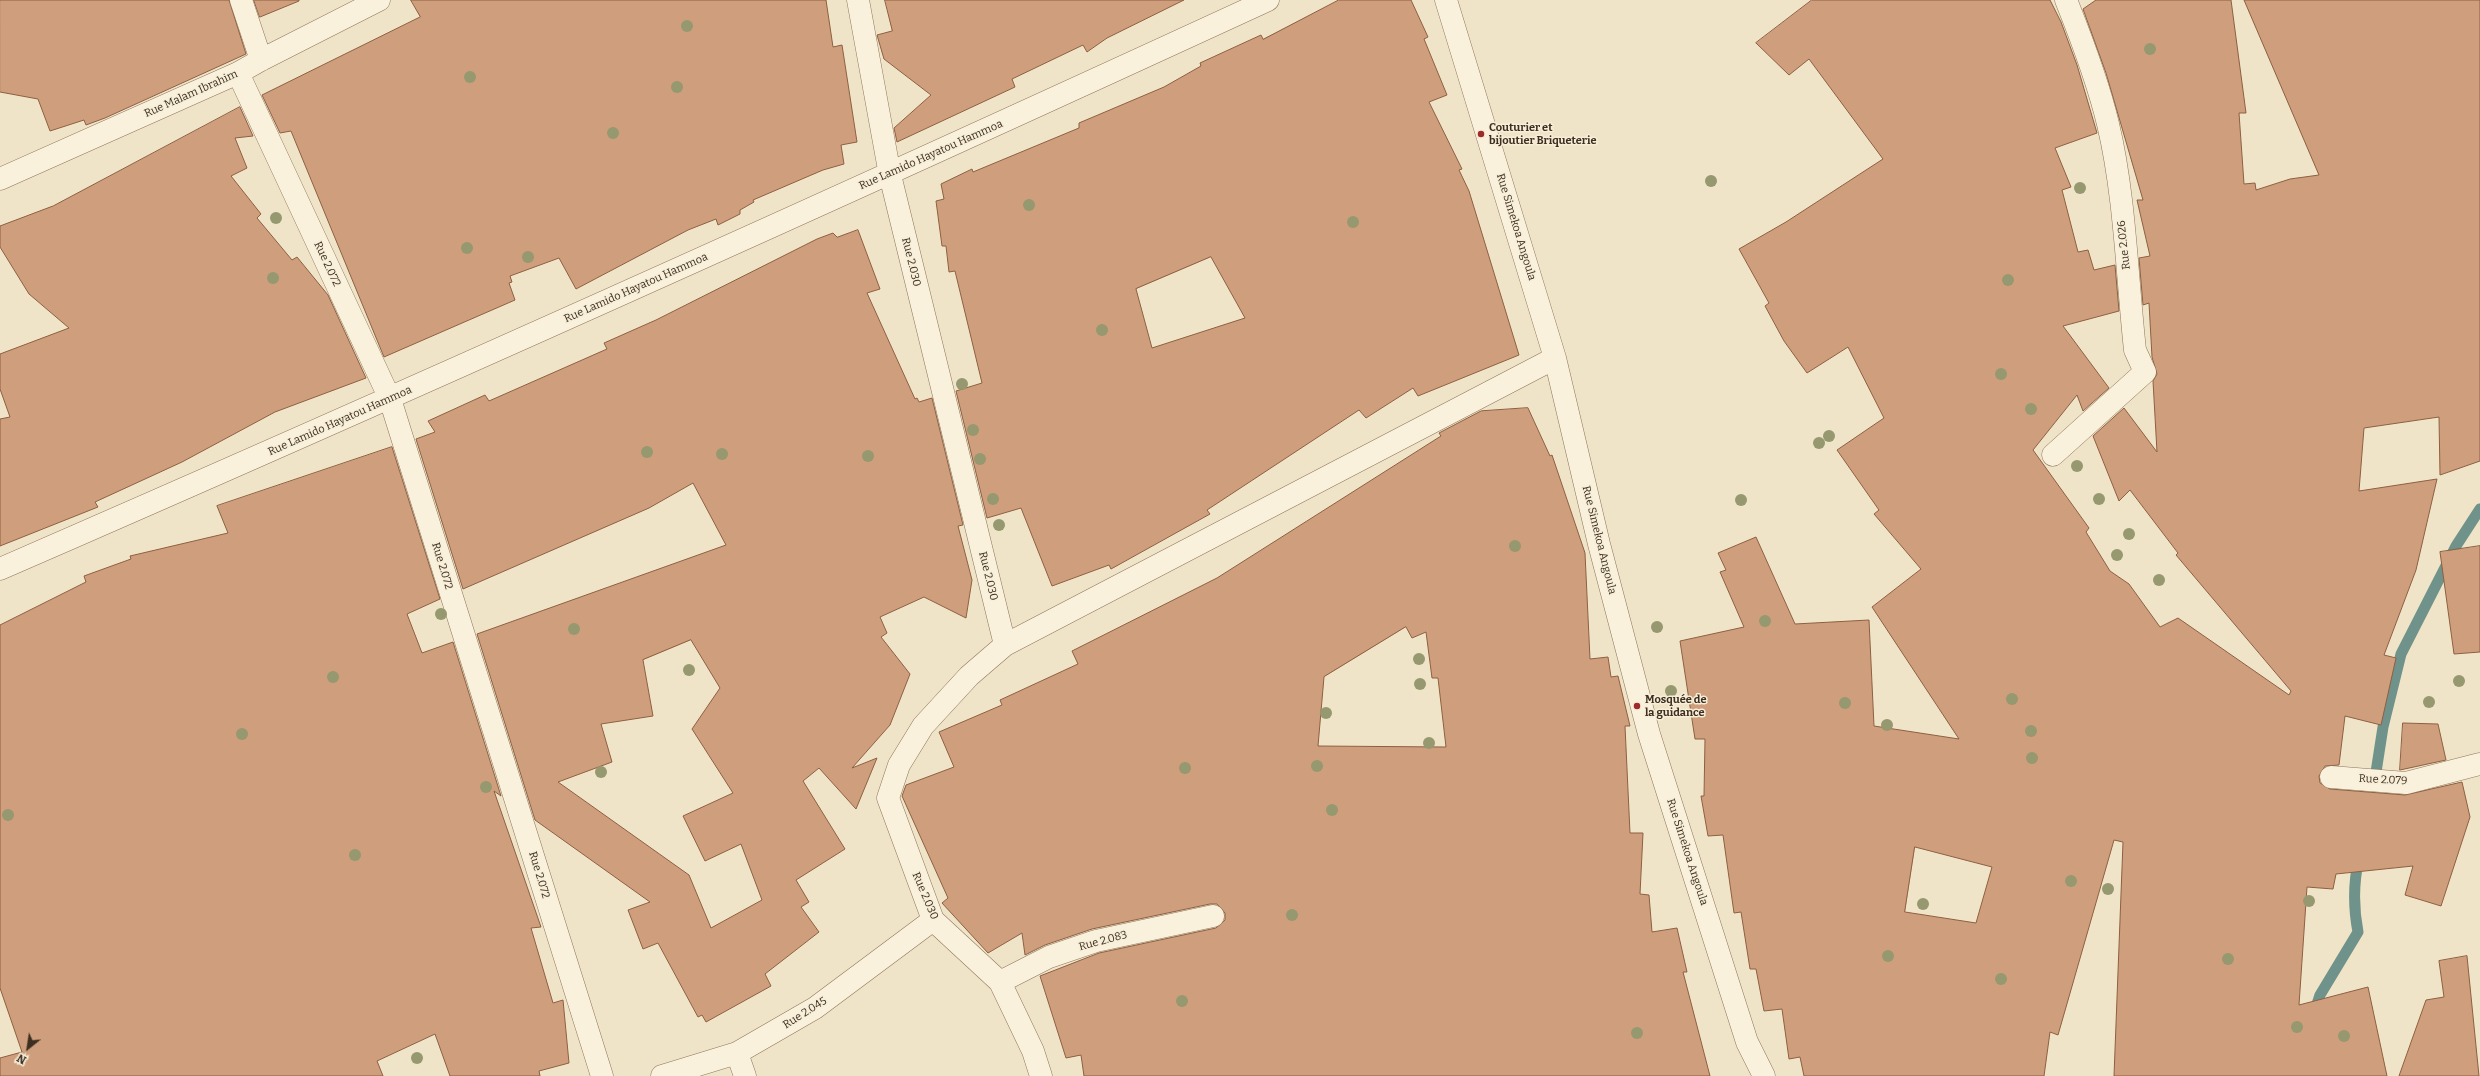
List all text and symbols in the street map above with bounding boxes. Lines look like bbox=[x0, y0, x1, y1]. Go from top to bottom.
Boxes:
street label: Rue Malam Ibrahim bbox=[142, 67, 240, 121]
street label: Rue Lamido Hayatou Hammoa bbox=[857, 117, 1005, 193]
place label: Couturier et bijoutier Briqueterie bbox=[1489, 121, 1596, 147]
marker: Couturier et bijoutier Briqueterie bbox=[1476, 129, 1486, 139]
street label: Rue Simekoa Angoula bbox=[1493, 172, 1539, 282]
street label: Rue 2.026 bbox=[2115, 220, 2133, 270]
street label: Rue 2.030 bbox=[899, 236, 923, 288]
street label: Rue 2.072 bbox=[311, 239, 343, 289]
street label: Rue Lamido Hayatou Hammoa bbox=[562, 250, 710, 326]
street label: Rue Lamido Hayatou Hammoa bbox=[266, 383, 414, 459]
street label: Rue Simekoa Angoula bbox=[1579, 484, 1619, 596]
street label: Rue 2.072 bbox=[429, 541, 455, 591]
street label: Rue 2.030 bbox=[976, 550, 1000, 602]
place label: Mosquée de la guidance bbox=[1645, 693, 1706, 719]
marker: Mosquée de la guidance bbox=[1632, 701, 1642, 711]
street label: Rue 2.079 bbox=[2358, 772, 2408, 788]
street label: Rue Simekoa Angoula bbox=[1664, 797, 1710, 907]
street label: Rue 2.072 bbox=[526, 850, 552, 900]
street label: Rue 2.030 bbox=[909, 870, 941, 922]
street label: Rue 2.083 bbox=[1077, 928, 1129, 954]
street label: Rue 2.045 bbox=[781, 994, 829, 1032]
north arrow bbox=[8, 1028, 48, 1068]
text: N bbox=[15, 1051, 29, 1067]

